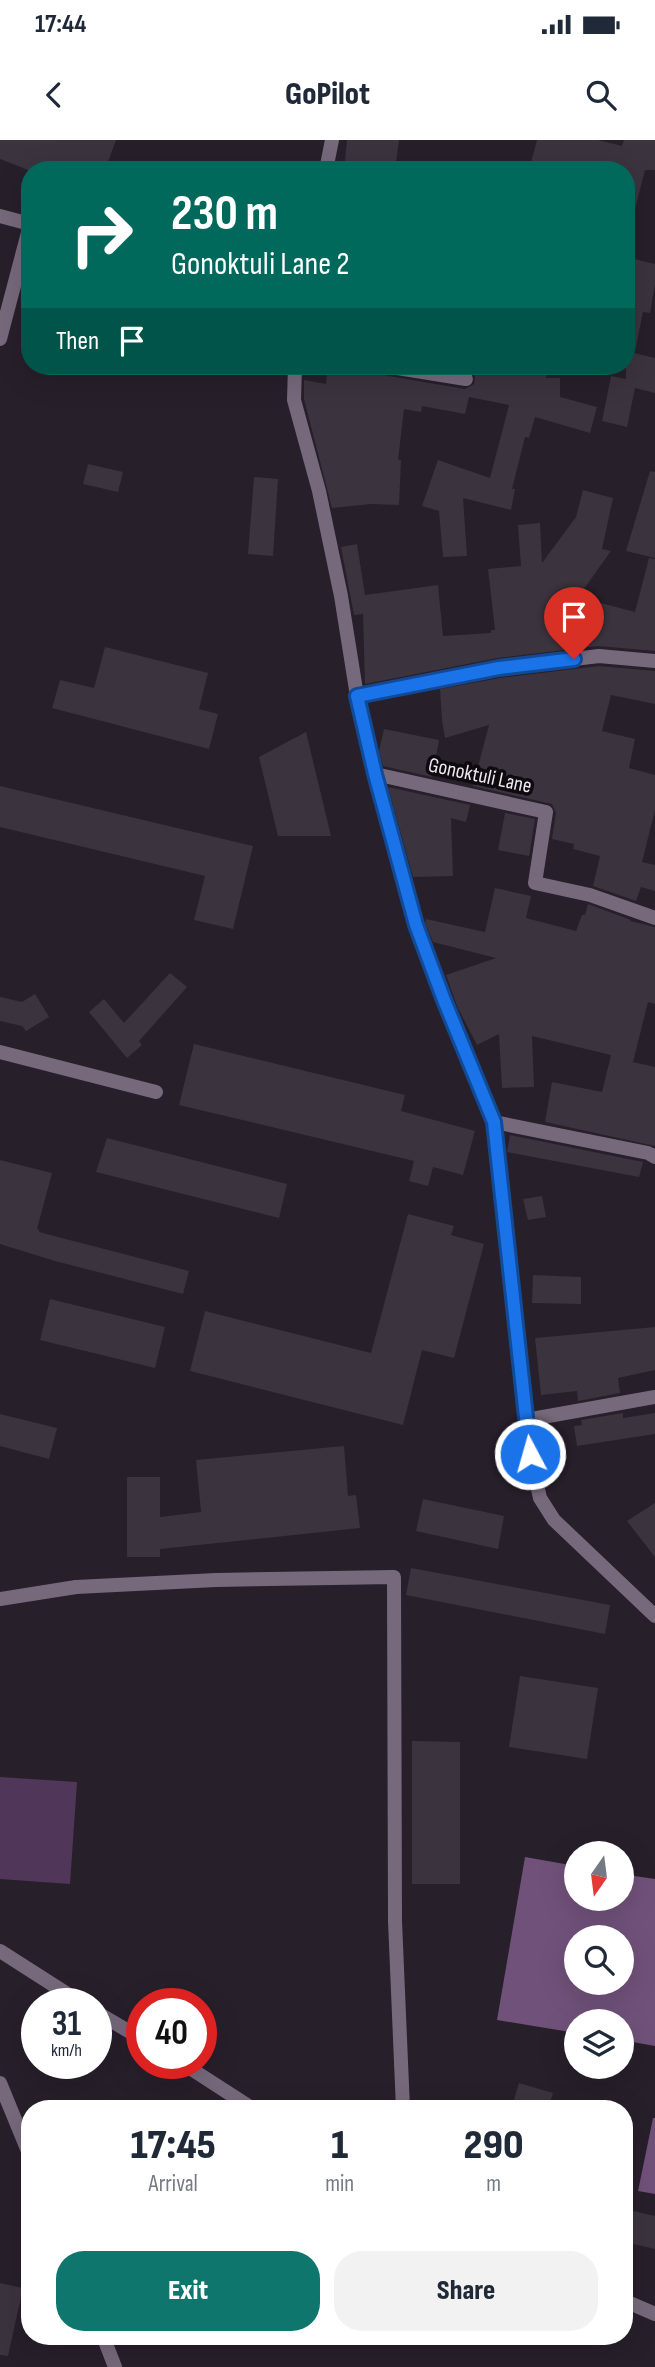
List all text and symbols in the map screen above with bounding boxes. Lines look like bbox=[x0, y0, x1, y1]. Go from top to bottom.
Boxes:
text: 17:44 bbox=[35, 9, 86, 40]
text: GoPilot bbox=[285, 75, 370, 114]
icon: back bbox=[35, 76, 73, 114]
icon: search bbox=[582, 76, 620, 114]
text: 230 m bbox=[171, 185, 278, 244]
icon: right bbox=[56, 189, 147, 280]
text: Gonoktuli Lane 2 bbox=[171, 245, 349, 284]
icon: arrive bbox=[113, 322, 151, 360]
text: Then bbox=[56, 326, 99, 357]
pin bbox=[544, 587, 604, 659]
icon: arrive bbox=[555, 598, 593, 636]
street label: Gonoktuli Lane bbox=[426, 752, 534, 799]
position arrow bbox=[493, 1417, 567, 1491]
north arrow bbox=[564, 1841, 634, 1911]
map controls bbox=[564, 1841, 634, 2079]
button: search bbox=[564, 1925, 634, 1995]
speed limit sign: 40 bbox=[126, 1988, 217, 2079]
text: 31 bbox=[52, 2003, 81, 2046]
button: layers bbox=[564, 2009, 634, 2079]
text: km/h bbox=[51, 2040, 82, 2061]
text: 17:45 bbox=[130, 2120, 216, 2171]
text: 1 bbox=[331, 2120, 348, 2171]
text: 290 bbox=[464, 2120, 524, 2171]
text: Arrival bbox=[148, 2170, 198, 2198]
text: min bbox=[325, 2170, 354, 2198]
text: m bbox=[486, 2170, 501, 2198]
button: Exit bbox=[56, 2251, 320, 2331]
button: Share bbox=[334, 2251, 598, 2331]

